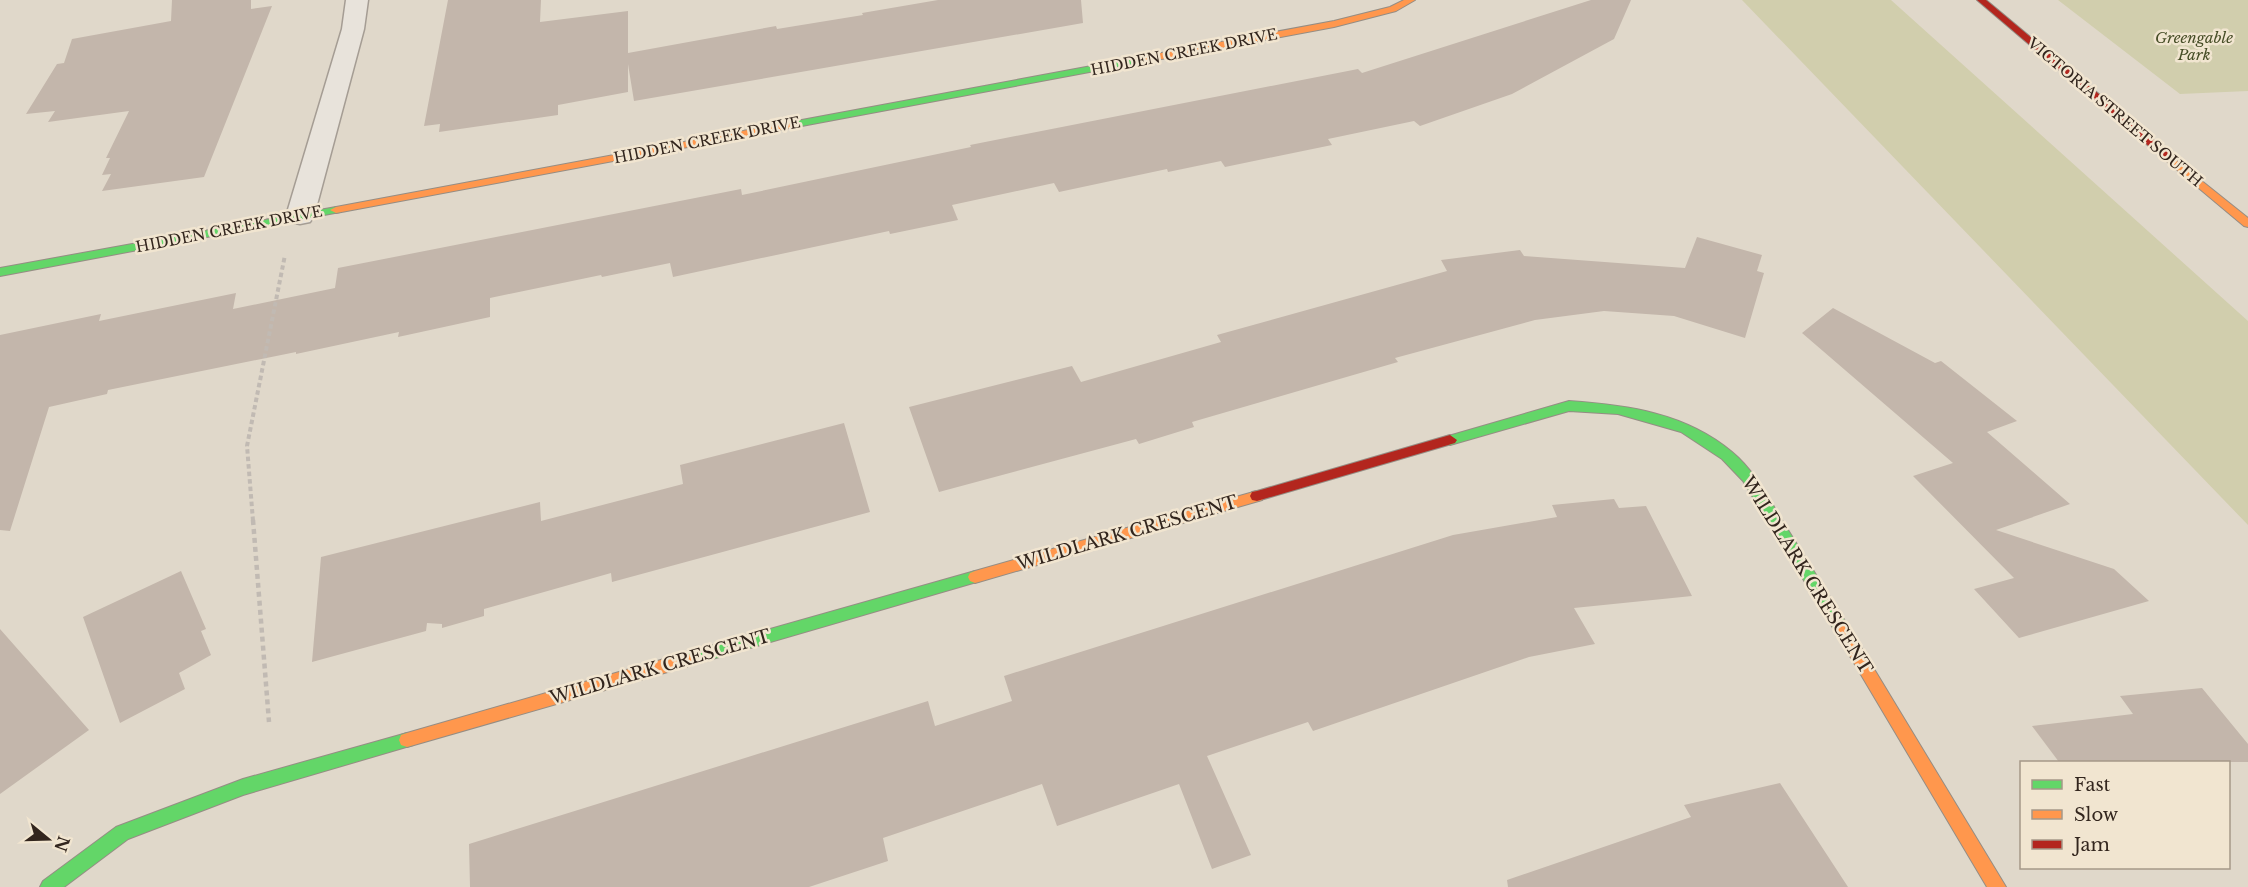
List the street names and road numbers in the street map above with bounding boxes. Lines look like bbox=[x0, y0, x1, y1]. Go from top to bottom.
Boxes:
street label: HIDDEN CREEK DRIVE bbox=[1089, 25, 1279, 79]
street label: VICTORIA STREET SOUTH bbox=[2023, 32, 2206, 191]
street label: HIDDEN CREEK DRIVE bbox=[612, 113, 802, 167]
street label: HIDDEN CREEK DRIVE bbox=[134, 202, 324, 256]
street label: WILDLARK CRESCENT bbox=[1737, 471, 1877, 678]
street label: WILDLARK CRESCENT bbox=[1013, 491, 1241, 575]
street label: WILDLARK CRESCENT bbox=[546, 625, 774, 709]

